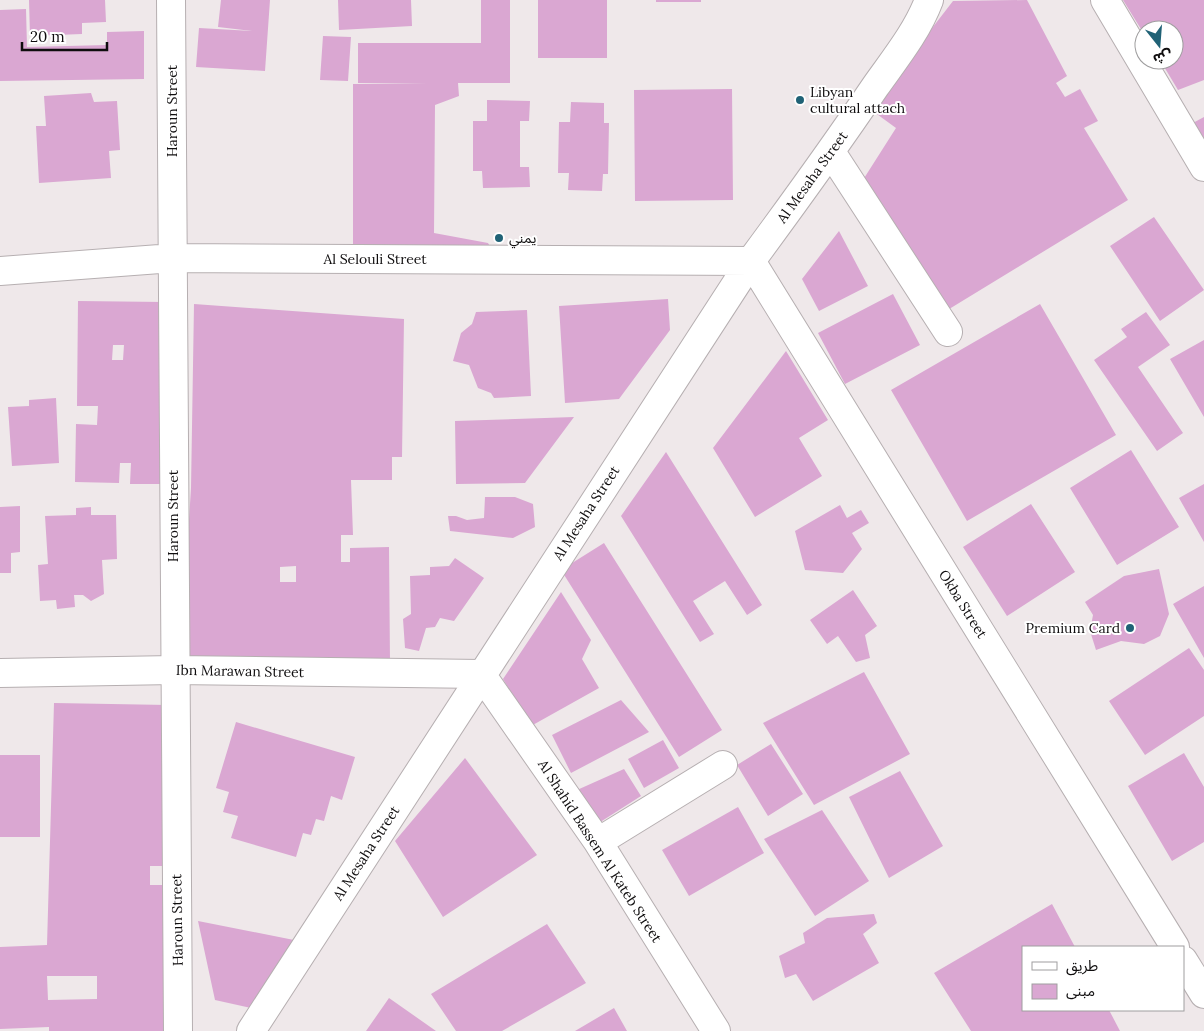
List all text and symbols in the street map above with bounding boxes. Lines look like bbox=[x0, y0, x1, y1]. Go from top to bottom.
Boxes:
scale bar bbox=[22, 20, 108, 52]
north arrow bbox=[1134, 20, 1184, 70]
text: 20 m bbox=[30, 27, 65, 46]
text: ش bbox=[1151, 46, 1175, 69]
street label: Haroun Street bbox=[163, 64, 181, 157]
place label: Libyan cultural attach bbox=[810, 83, 905, 117]
marker: Libyan cultural attach bbox=[794, 94, 806, 106]
street label: Al Mesaha Street bbox=[772, 127, 852, 227]
place label: يمني bbox=[509, 229, 536, 249]
marker: يمني bbox=[493, 232, 505, 244]
street label: Al Selouli Street bbox=[322, 250, 427, 268]
street label: Al Mesaha Street bbox=[548, 462, 624, 565]
street label: Haroun Street bbox=[164, 469, 182, 562]
street label: Okba Street bbox=[935, 566, 991, 642]
place label: Premium Card bbox=[1026, 619, 1120, 637]
marker: Premium Card bbox=[1124, 622, 1136, 634]
street label: Ibn Marawan Street bbox=[176, 661, 305, 681]
street label: Al Shahid Bassem Al Kateb Street bbox=[534, 755, 666, 946]
street label: Al Mesaha Street bbox=[328, 802, 404, 905]
street label: Haroun Street bbox=[167, 873, 187, 966]
legend bbox=[1022, 946, 1184, 1011]
text: طريق bbox=[1066, 956, 1098, 976]
text: مبنى bbox=[1066, 981, 1095, 1000]

